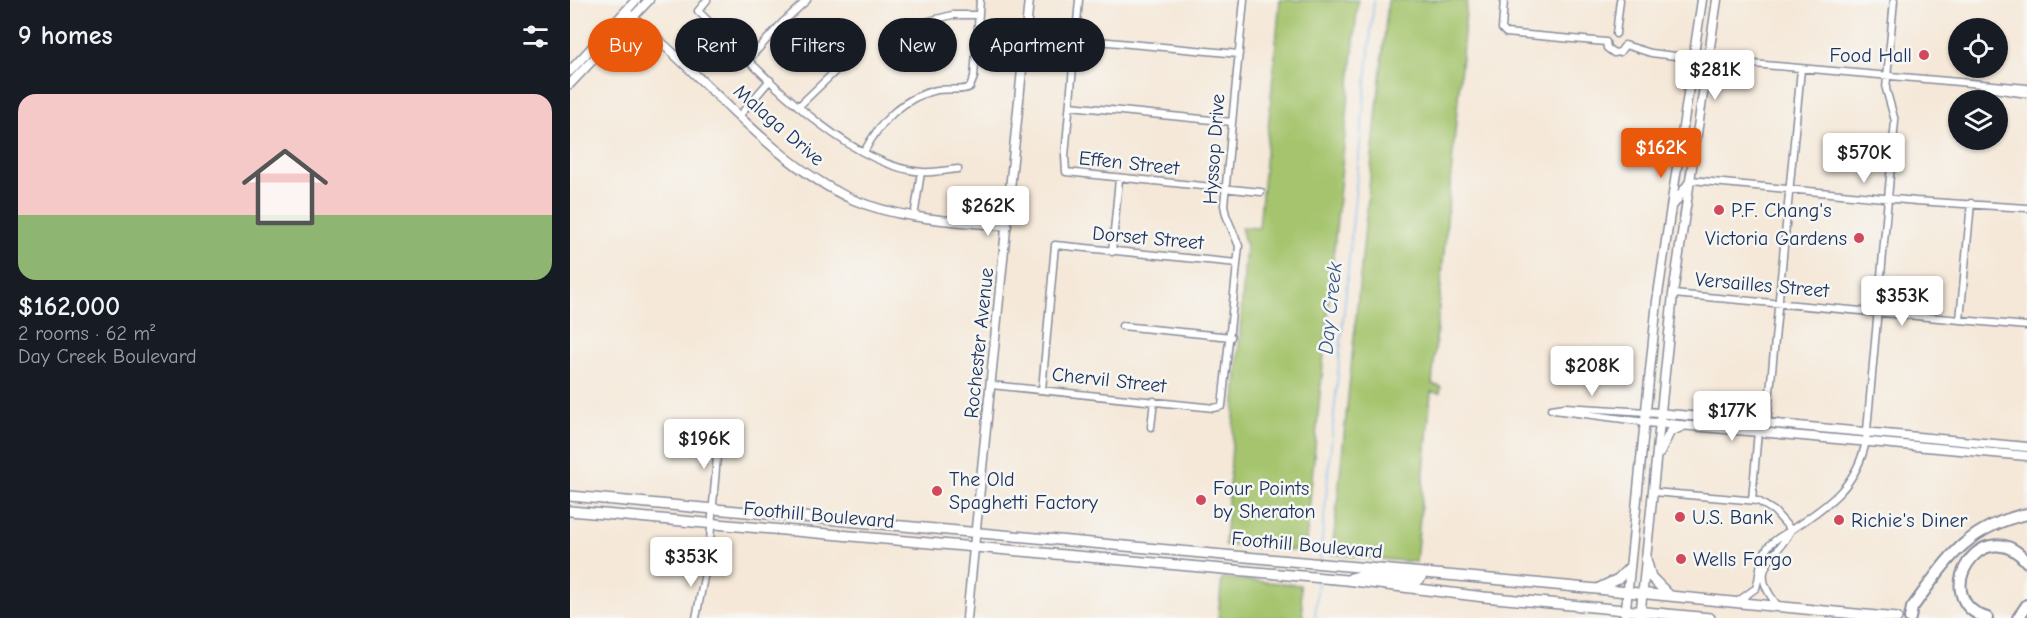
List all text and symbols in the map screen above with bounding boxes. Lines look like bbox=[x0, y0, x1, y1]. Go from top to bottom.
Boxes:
chip: Buy bbox=[588, 18, 663, 72]
chip: Rent bbox=[675, 18, 758, 72]
chip: Filters bbox=[770, 18, 866, 72]
chip: New bbox=[878, 18, 957, 72]
chip: Apartment bbox=[969, 18, 1105, 72]
map controls bbox=[1948, 18, 2008, 150]
button: locate bbox=[1948, 18, 2008, 78]
icon: filters bbox=[519, 20, 552, 53]
text: 9 homes bbox=[18, 21, 113, 51]
place label: Food Hall bbox=[1830, 44, 1912, 67]
marker: Food Hall bbox=[1917, 48, 1931, 62]
pin: $281K bbox=[1673, 50, 1757, 101]
text: $281K bbox=[1689, 58, 1741, 81]
street label: Malaga Drive bbox=[729, 79, 829, 171]
button: layers bbox=[1948, 90, 2008, 150]
street label: Hyssop Drive bbox=[1199, 93, 1229, 205]
pin: $162K bbox=[1619, 128, 1703, 179]
icon: home bbox=[231, 133, 339, 241]
pin: $570K bbox=[1822, 133, 1906, 184]
text: $162K bbox=[1635, 136, 1687, 159]
text: $570K bbox=[1837, 141, 1891, 164]
street label: Effen Street bbox=[1078, 146, 1182, 180]
pin: $262K bbox=[946, 186, 1030, 237]
text: $262K bbox=[961, 194, 1015, 217]
place label: P.F. Chang's bbox=[1731, 199, 1832, 222]
marker: P.F. Chang's bbox=[1712, 203, 1726, 217]
street label: Dorset Street bbox=[1091, 222, 1206, 254]
place label: Victoria Gardens bbox=[1705, 227, 1847, 250]
marker: Victoria Gardens bbox=[1852, 231, 1866, 245]
water label: Day Creek bbox=[1313, 260, 1347, 355]
street label: Rochester Avenue bbox=[960, 266, 998, 420]
street label: Versailles Street bbox=[1694, 268, 1831, 302]
pin: $353K bbox=[1860, 276, 1944, 327]
text: $353K bbox=[1875, 284, 1929, 307]
text: $162,000 bbox=[18, 292, 120, 322]
text: 2 rooms · 62 m² bbox=[18, 322, 155, 345]
text: Day Creek Boulevard bbox=[18, 345, 197, 368]
pin: $208K bbox=[1550, 346, 1634, 397]
text: $208K bbox=[1565, 354, 1619, 377]
street label: Chervil Street bbox=[1051, 363, 1169, 398]
pin: $177K bbox=[1690, 391, 1774, 442]
text: $177K bbox=[1707, 399, 1757, 422]
pin: $196K bbox=[662, 419, 746, 470]
text: $196K bbox=[678, 427, 730, 450]
place label: The Old Spaghetti Factory bbox=[949, 468, 1098, 514]
place label: Four Points by Sheraton bbox=[1213, 477, 1316, 523]
marker: The Old Spaghetti Factory bbox=[930, 484, 944, 498]
marker: Four Points by Sheraton bbox=[1194, 493, 1208, 507]
street label: Foothill Boulevard bbox=[742, 497, 896, 533]
place label: U.S. Bank bbox=[1692, 506, 1773, 529]
place label: Richie's Diner bbox=[1851, 509, 1967, 532]
marker: U.S. Bank bbox=[1673, 510, 1687, 524]
marker: Richie's Diner bbox=[1832, 513, 1846, 527]
street label: Foothill Boulevard bbox=[1230, 527, 1384, 563]
pin: $353K bbox=[649, 537, 733, 588]
text: $353K bbox=[664, 545, 718, 568]
place label: Wells Fargo bbox=[1693, 548, 1792, 571]
marker: Wells Fargo bbox=[1674, 552, 1688, 566]

